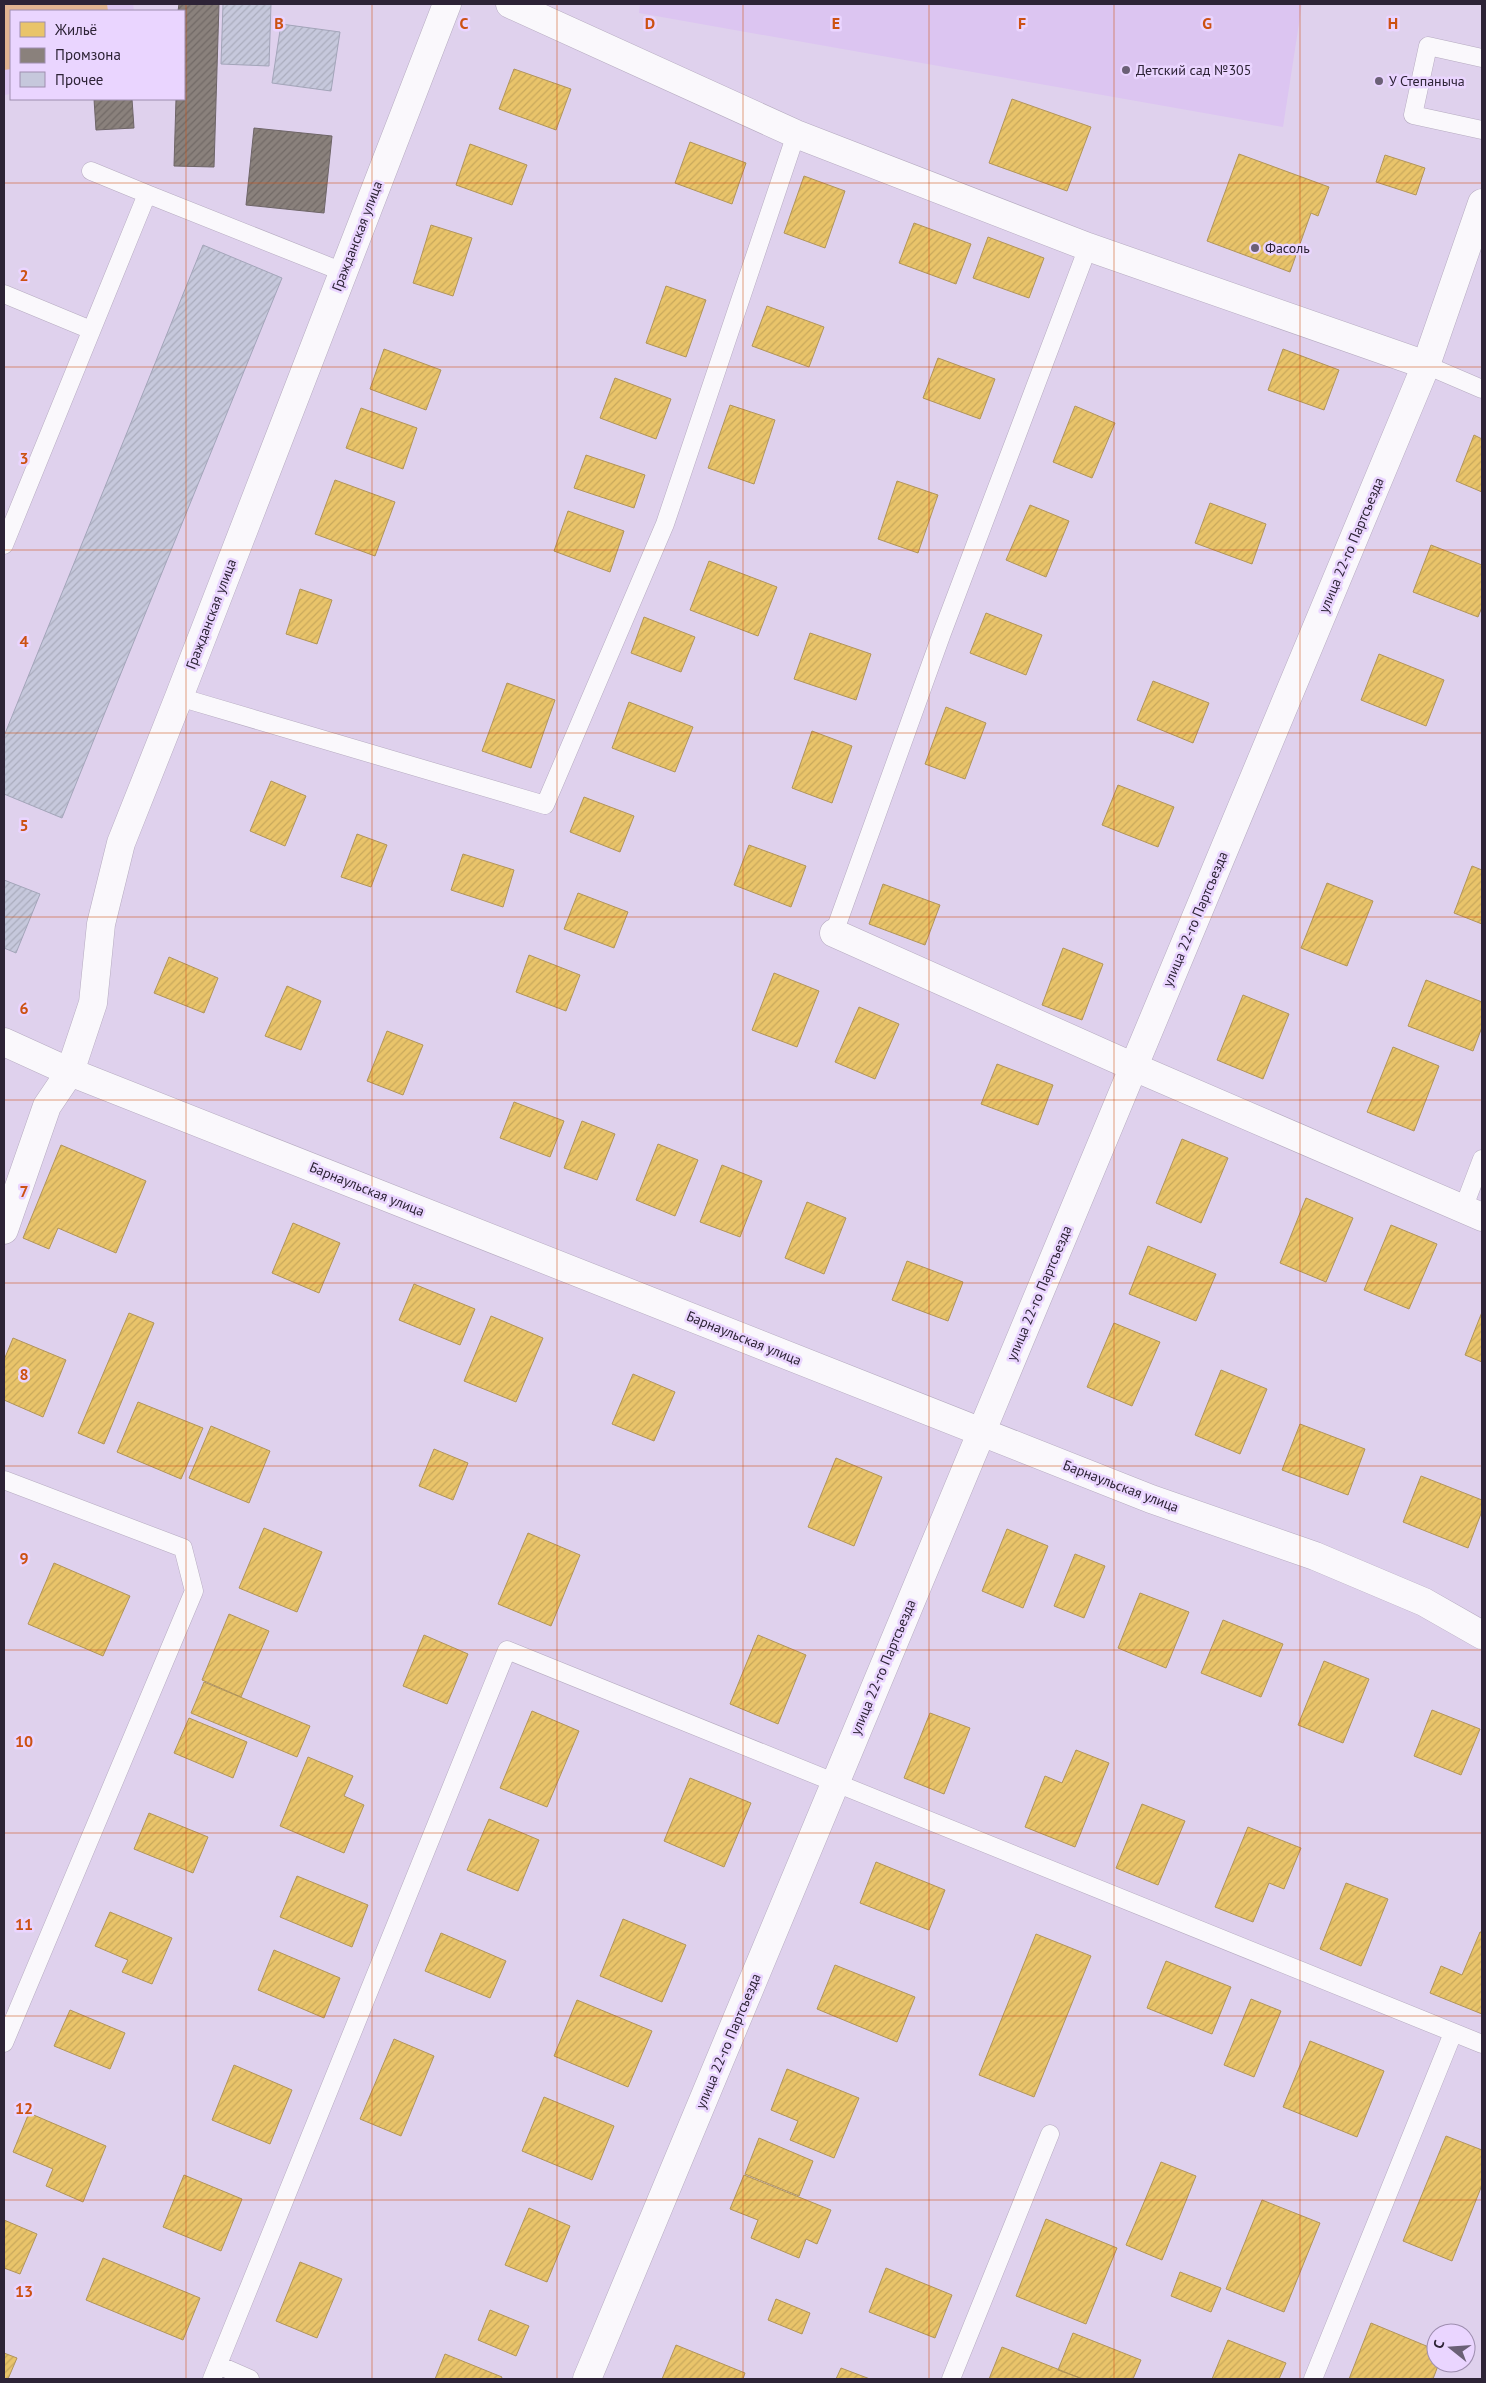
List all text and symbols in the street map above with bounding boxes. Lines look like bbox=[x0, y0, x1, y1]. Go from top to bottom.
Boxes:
legend bbox=[10, 10, 185, 100]
text: B bbox=[274, 13, 284, 33]
text: C bbox=[460, 13, 469, 33]
text: D bbox=[645, 13, 655, 33]
text: E bbox=[832, 13, 840, 33]
text: F bbox=[1018, 13, 1026, 33]
text: G bbox=[1202, 13, 1212, 33]
text: H bbox=[1388, 13, 1398, 33]
text: Жильё bbox=[54, 20, 97, 39]
text: Промзона bbox=[55, 45, 121, 64]
place label: Детский сад №305 bbox=[1136, 61, 1251, 79]
marker: Детский сад №305 bbox=[1120, 64, 1132, 76]
text: Прочее bbox=[55, 70, 103, 89]
place label: У Степаныча bbox=[1389, 72, 1465, 90]
marker: У Степаныча bbox=[1373, 75, 1385, 87]
street label: Гражданская улица bbox=[328, 178, 386, 294]
place label: Фасоль bbox=[1265, 239, 1310, 257]
marker: Фасоль bbox=[1249, 242, 1261, 254]
text: 2 bbox=[19, 265, 29, 285]
text: 3 bbox=[19, 448, 29, 468]
street label: улица 22-го Партсъезда bbox=[1314, 475, 1388, 615]
street label: Гражданская улица bbox=[182, 556, 240, 672]
text: 4 bbox=[19, 631, 29, 651]
text: 5 bbox=[19, 815, 29, 835]
street label: улица 22-го Партсъезда bbox=[1158, 849, 1232, 989]
text: 6 bbox=[19, 998, 29, 1018]
street label: Барнаульская улица bbox=[307, 1158, 427, 1220]
text: 7 bbox=[19, 1181, 29, 1201]
street label: улица 22-го Партсъезда bbox=[1002, 1223, 1076, 1363]
street label: Барнаульская улица bbox=[684, 1307, 804, 1369]
text: 8 bbox=[19, 1364, 29, 1384]
street label: Барнаульская улица bbox=[1061, 1456, 1181, 1516]
text: 9 bbox=[19, 1548, 29, 1568]
street label: улица 22-го Партсъезда bbox=[846, 1597, 920, 1737]
text: 10 bbox=[15, 1731, 33, 1751]
text: 11 bbox=[15, 1914, 33, 1934]
street label: улица 22-го Партсъезда bbox=[691, 1971, 765, 2111]
text: 12 bbox=[15, 2098, 33, 2118]
text: 13 bbox=[15, 2281, 33, 2301]
north arrow bbox=[1426, 2323, 1476, 2373]
text: С bbox=[1429, 2338, 1448, 2351]

